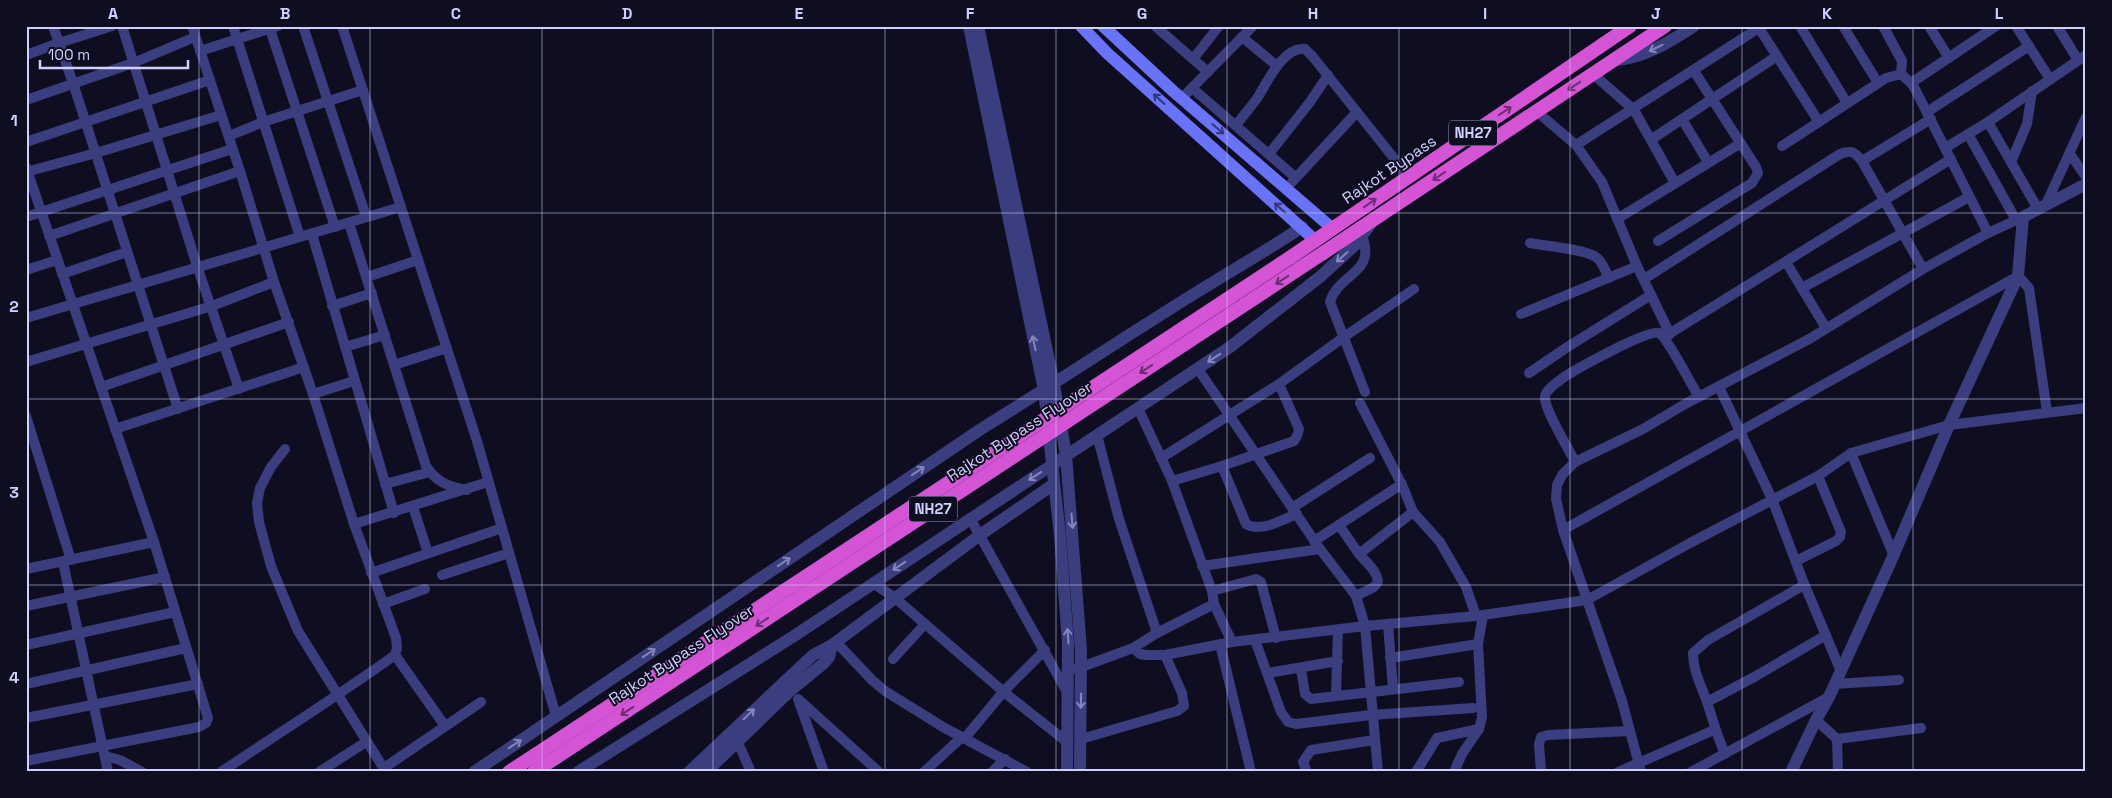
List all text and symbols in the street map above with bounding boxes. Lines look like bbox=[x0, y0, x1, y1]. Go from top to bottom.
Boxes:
text: A bbox=[108, 3, 118, 24]
text: B bbox=[280, 3, 290, 24]
text: C bbox=[451, 3, 461, 24]
text: D bbox=[622, 3, 632, 24]
text: E bbox=[795, 3, 804, 24]
text: F bbox=[966, 3, 975, 24]
text: G bbox=[1137, 3, 1147, 24]
text: H bbox=[1308, 3, 1318, 24]
text: I bbox=[1483, 3, 1487, 24]
text: J bbox=[1651, 3, 1661, 24]
text: K bbox=[1822, 3, 1832, 24]
text: L bbox=[1995, 3, 2004, 24]
scale bar bbox=[40, 38, 188, 70]
one-way arrow bbox=[1649, 44, 1664, 53]
text: 100 m bbox=[48, 45, 90, 64]
one-way arrow bbox=[1568, 82, 1582, 92]
one-way arrow bbox=[1152, 94, 1165, 105]
one-way arrow bbox=[1498, 106, 1512, 117]
text: 1 bbox=[10, 110, 18, 131]
road number: NH27 bbox=[1449, 120, 1497, 146]
one-way arrow bbox=[1211, 123, 1224, 135]
street label: Rajkot Bypass bbox=[1338, 130, 1440, 209]
one-way arrow bbox=[1432, 171, 1446, 181]
one-way arrow bbox=[1363, 198, 1377, 208]
one-way arrow bbox=[1274, 202, 1287, 213]
one-way arrow bbox=[1336, 251, 1349, 263]
one-way arrow bbox=[1276, 275, 1290, 285]
text: 2 bbox=[9, 296, 19, 317]
one-way arrow bbox=[1029, 335, 1038, 351]
one-way arrow bbox=[1208, 353, 1222, 363]
one-way arrow bbox=[1140, 364, 1154, 374]
street label: Rajkot Bypass Flyover bbox=[943, 377, 1096, 486]
one-way arrow bbox=[911, 466, 925, 476]
one-way arrow bbox=[1028, 471, 1042, 481]
text: 3 bbox=[9, 482, 19, 503]
road number: NH27 bbox=[909, 496, 957, 522]
one-way arrow bbox=[1067, 513, 1076, 529]
one-way arrow bbox=[776, 557, 790, 567]
one-way arrow bbox=[893, 561, 907, 571]
street label: Rajkot Bypass Flyover bbox=[605, 600, 758, 709]
one-way arrow bbox=[756, 617, 770, 627]
one-way arrow bbox=[1063, 628, 1072, 644]
one-way arrow bbox=[642, 648, 656, 658]
text: 4 bbox=[9, 667, 19, 688]
one-way arrow bbox=[1076, 692, 1086, 709]
one-way arrow bbox=[620, 706, 634, 716]
one-way arrow bbox=[743, 708, 756, 720]
one-way arrow bbox=[507, 739, 521, 749]

